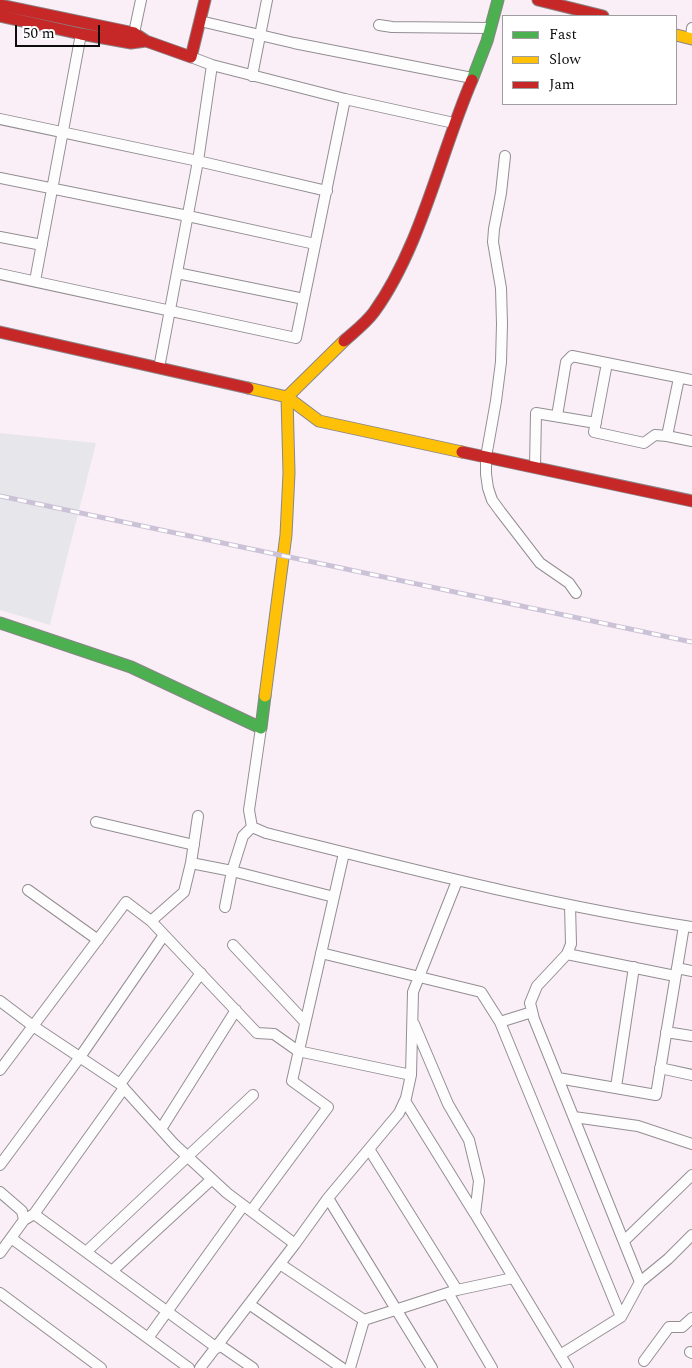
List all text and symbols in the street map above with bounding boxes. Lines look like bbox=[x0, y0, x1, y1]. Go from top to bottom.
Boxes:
scale bar bbox=[18, 15, 102, 47]
legend bbox=[502, 15, 677, 105]
text: 50 m bbox=[23, 22, 55, 45]
text: Fast bbox=[549, 23, 577, 46]
text: Slow bbox=[549, 48, 581, 71]
text: Jam bbox=[549, 73, 575, 96]

